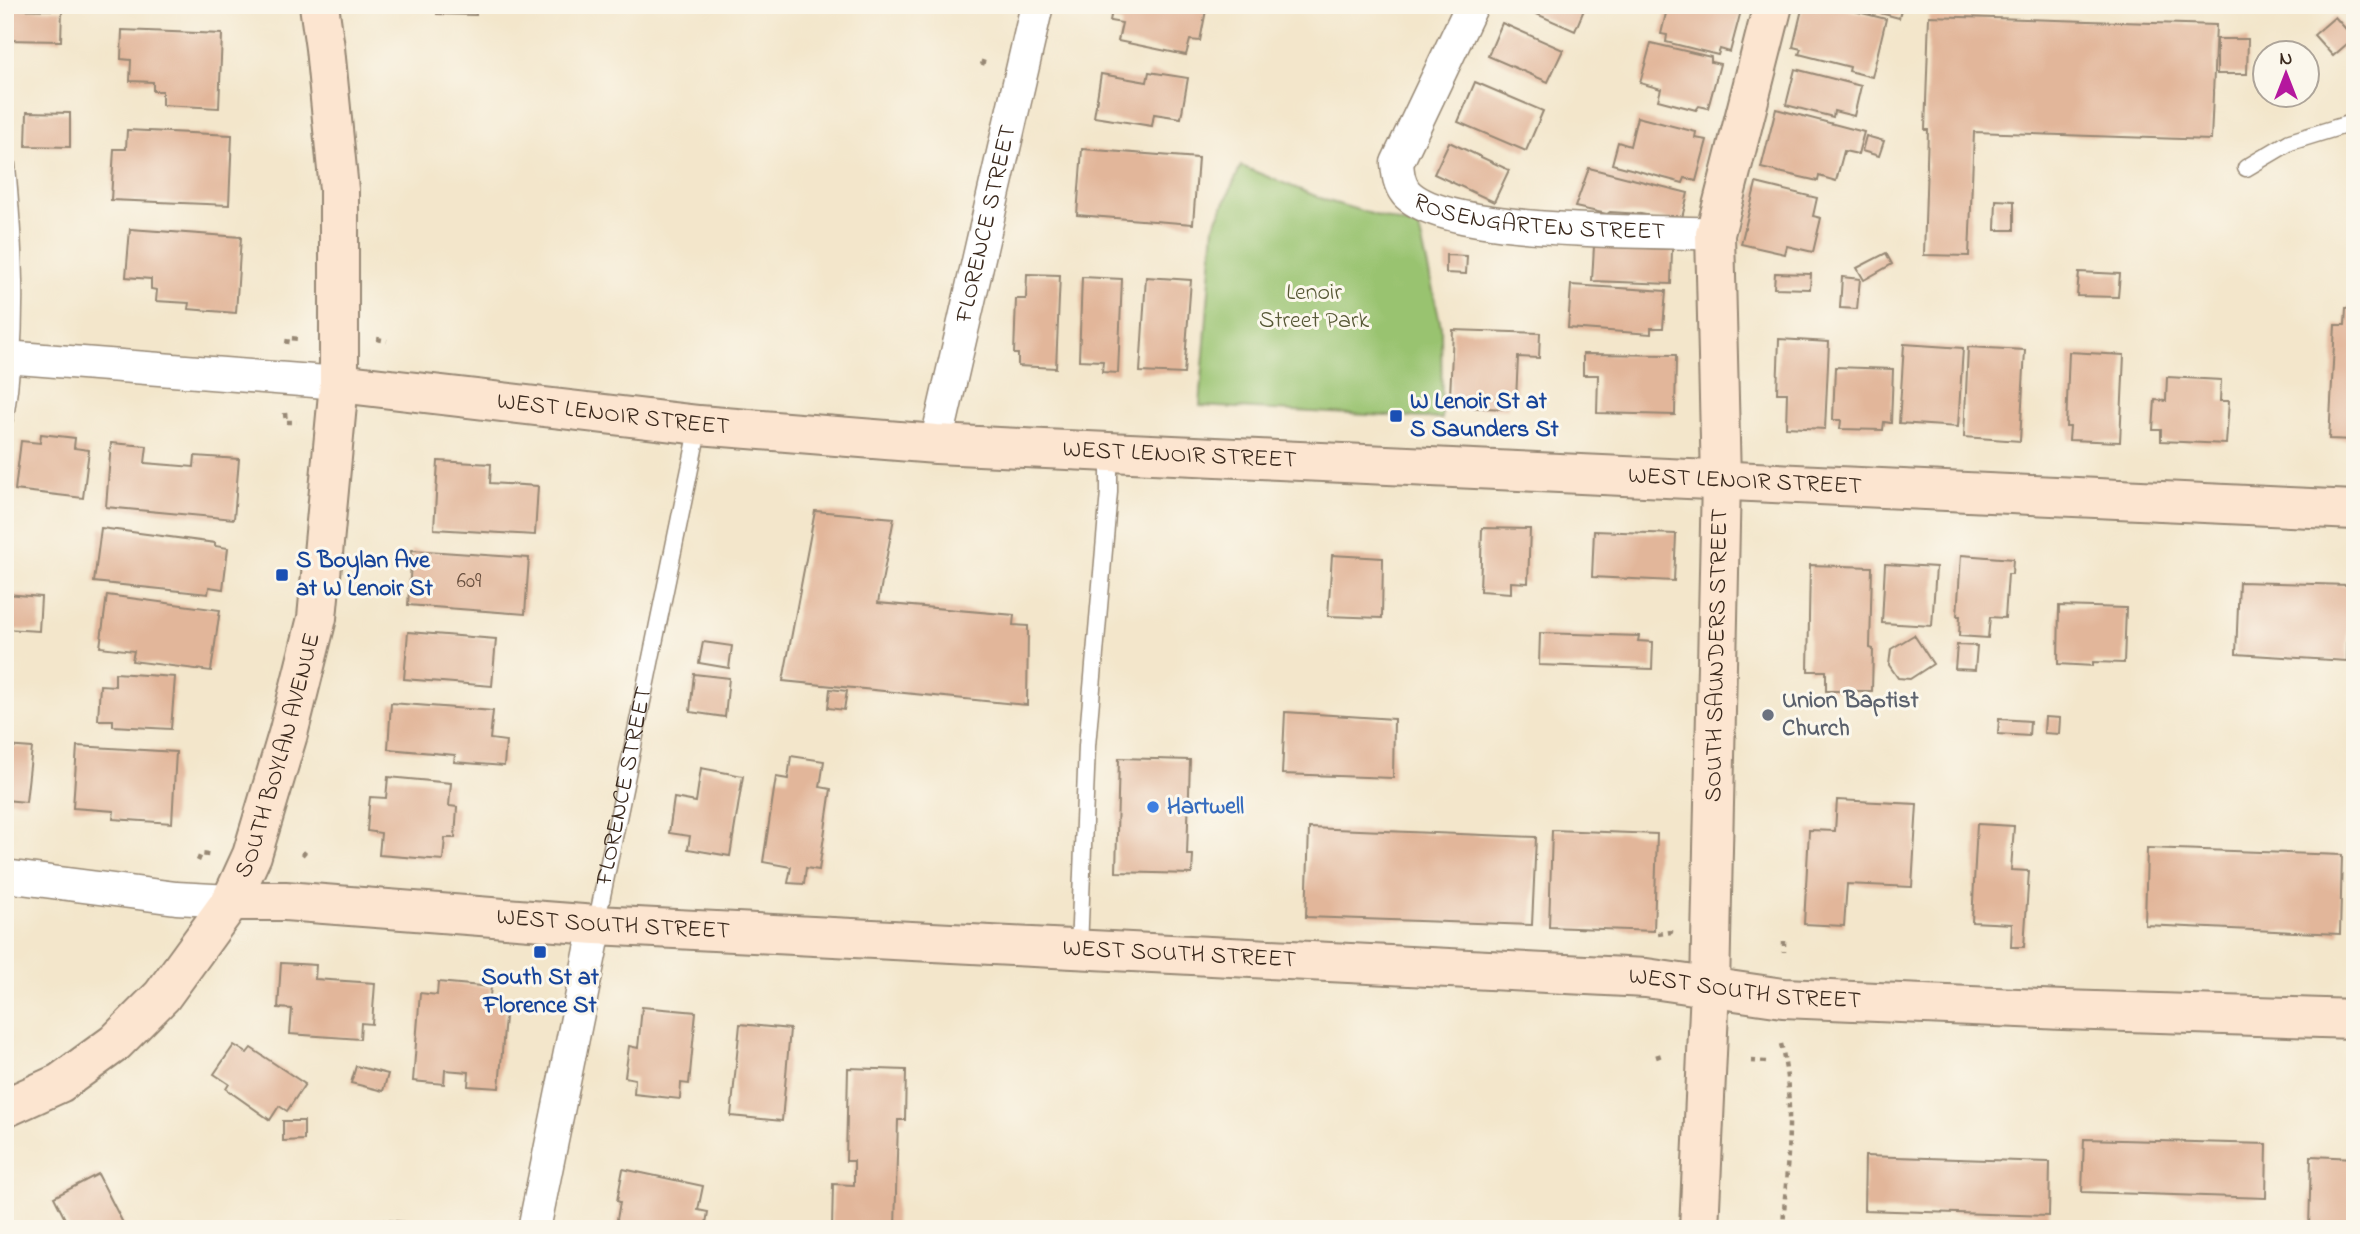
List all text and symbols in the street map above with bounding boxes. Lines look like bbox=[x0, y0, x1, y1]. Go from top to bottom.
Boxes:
north arrow bbox=[2252, 38, 2322, 108]
text: N bbox=[2280, 46, 2293, 73]
street label: FLORENCE STREET bbox=[947, 121, 1026, 327]
street label: ROSENGARTEN STREET bbox=[1406, 185, 1666, 250]
park label: Lenoir Street Park bbox=[1259, 276, 1369, 339]
street label: WEST LENOIR STREET bbox=[495, 384, 731, 445]
place label: W Lenoir St at S Saunders St bbox=[1410, 385, 1560, 448]
marker: W Lenoir St at S Saunders St bbox=[1388, 408, 1404, 424]
street label: WEST LENOIR STREET bbox=[1062, 432, 1297, 478]
street label: WEST LENOIR STREET bbox=[1627, 459, 1863, 505]
street label: SOUTH SAUNDERS STREET bbox=[1697, 508, 1738, 803]
place label: S Boylan Ave at W Lenoir St bbox=[296, 544, 434, 607]
marker: S Boylan Ave at W Lenoir St bbox=[274, 567, 290, 583]
house number: 609 bbox=[457, 567, 482, 597]
street label: SOUTH BOYLAN AVENUE bbox=[226, 629, 330, 884]
street label: FLORENCE STREET bbox=[587, 683, 662, 889]
place label: Union Baptist Church bbox=[1782, 684, 1919, 747]
marker: Union Baptist Church bbox=[1760, 707, 1776, 723]
place label: Hartwell bbox=[1167, 790, 1244, 825]
marker: Hartwell bbox=[1145, 799, 1161, 815]
street label: WEST SOUTH STREET bbox=[495, 900, 731, 949]
street label: WEST SOUTH STREET bbox=[1062, 931, 1297, 978]
marker: South St at Florence St bbox=[532, 944, 548, 960]
street label: WEST SOUTH STREET bbox=[1628, 960, 1862, 1019]
place label: South St at Florence St bbox=[481, 961, 600, 1024]

